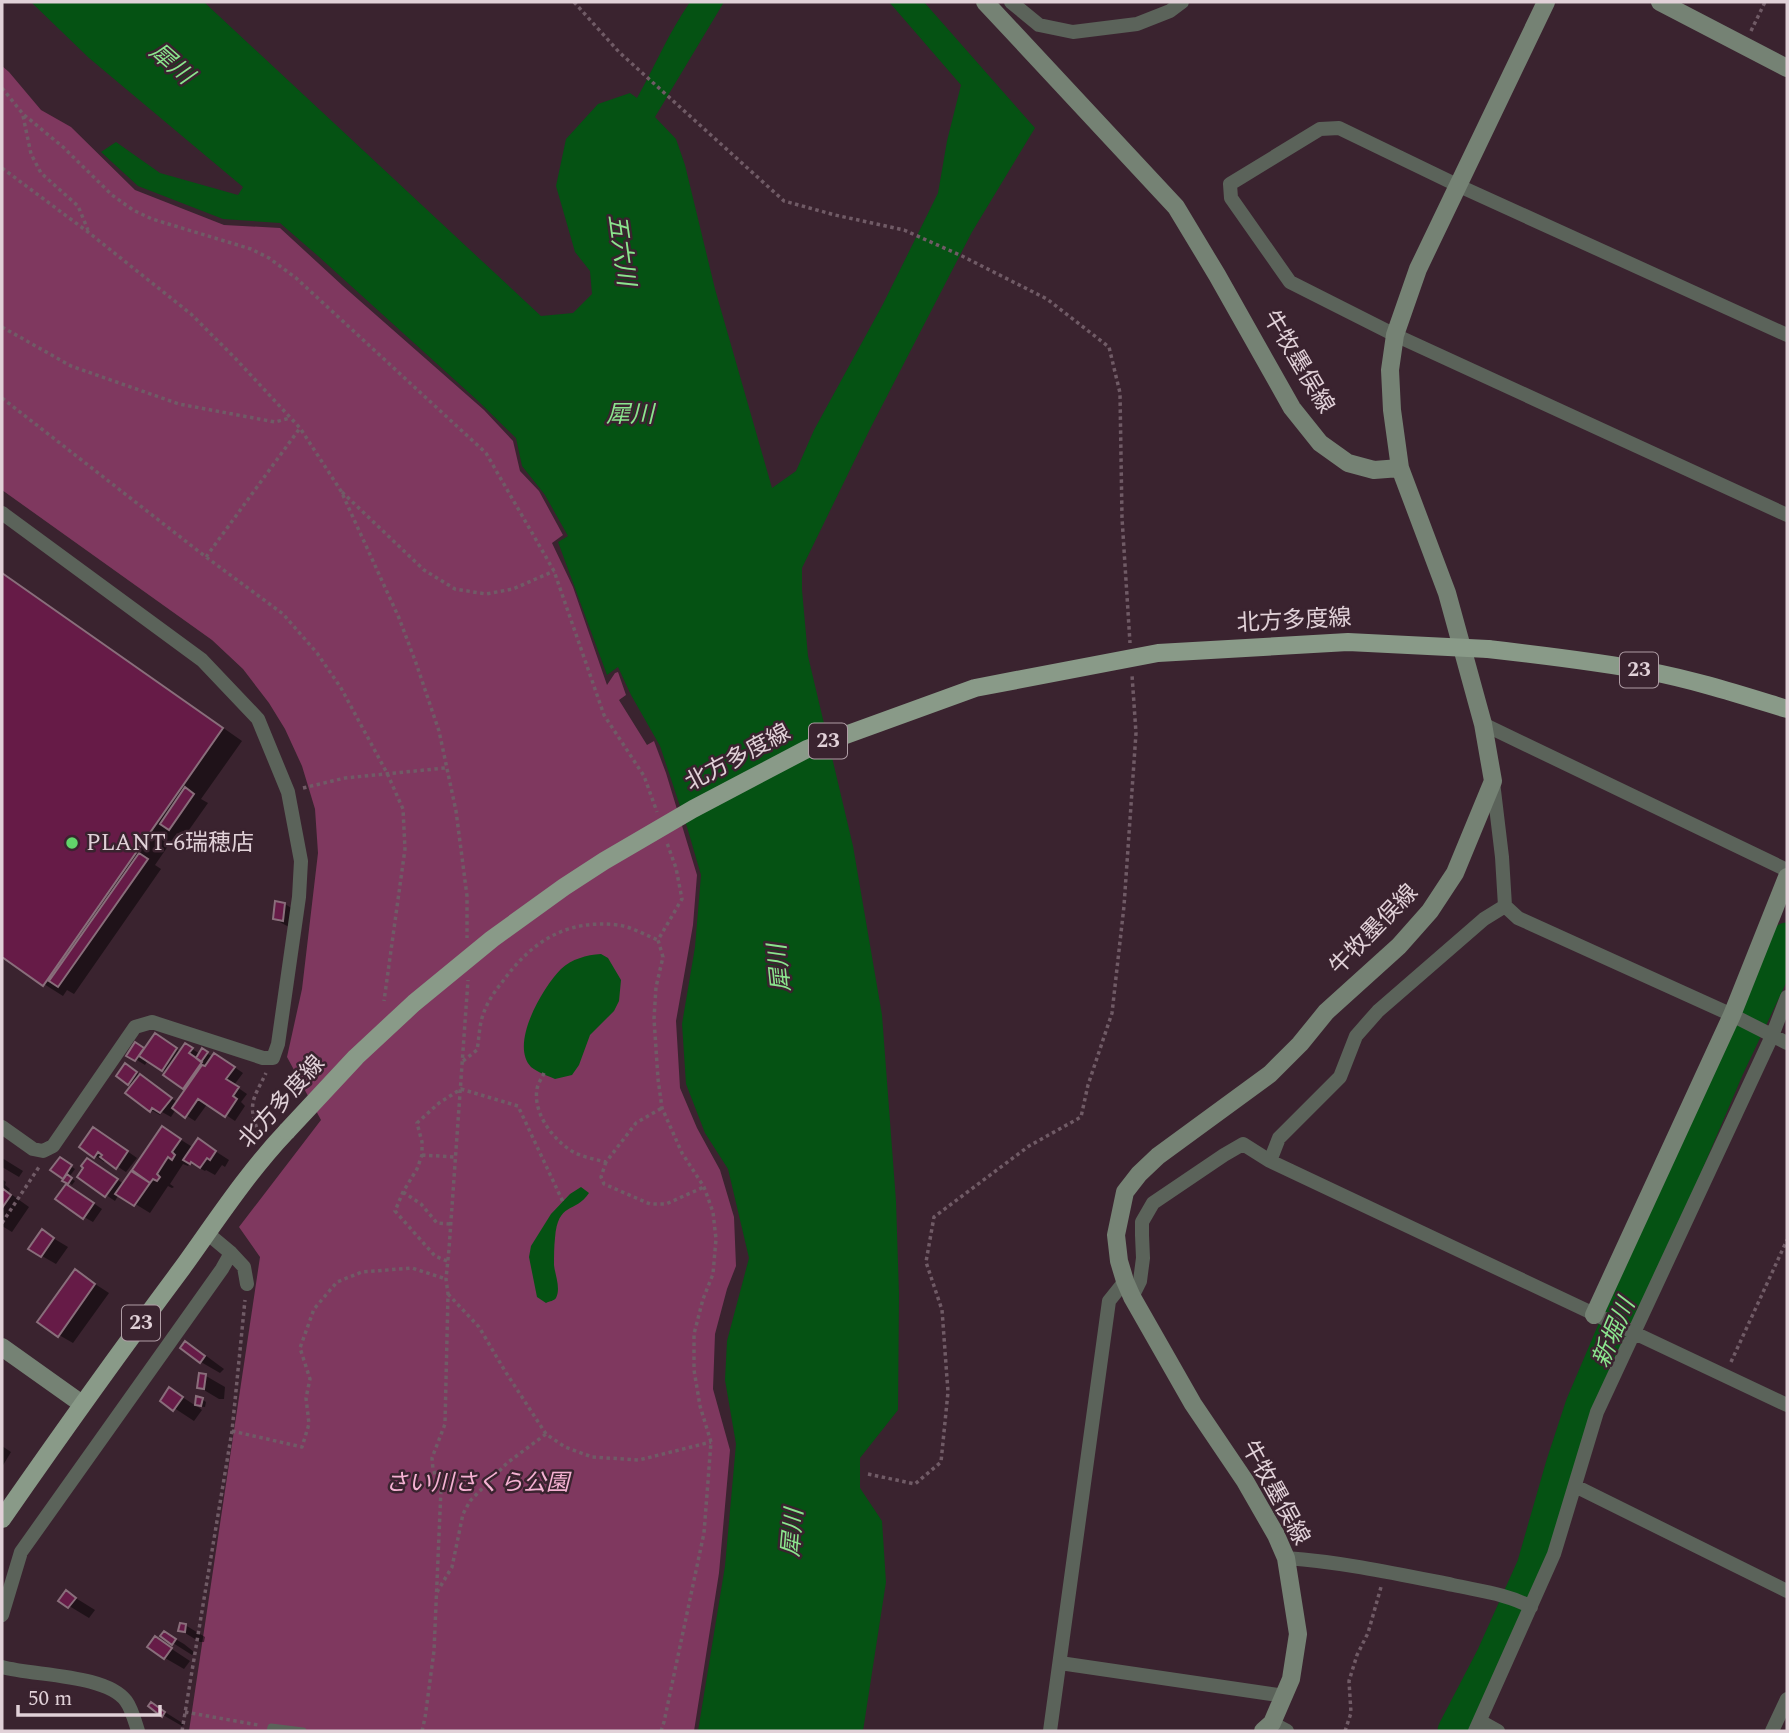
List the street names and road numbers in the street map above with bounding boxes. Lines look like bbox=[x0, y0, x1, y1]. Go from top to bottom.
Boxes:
street label: 牛牧墨俣線 bbox=[1253, 304, 1343, 420]
street label: 北方多度線 bbox=[1236, 601, 1352, 641]
road number: 23 bbox=[1620, 652, 1658, 688]
street label: 北方多度線 bbox=[679, 716, 797, 800]
road number: 23 bbox=[809, 724, 847, 758]
street label: 牛牧墨俣線 bbox=[1321, 876, 1427, 984]
street label: 北方多度線 bbox=[231, 1048, 333, 1156]
road number: 23 bbox=[122, 1306, 160, 1340]
street label: 牛牧墨俣線 bbox=[1232, 1434, 1318, 1552]

